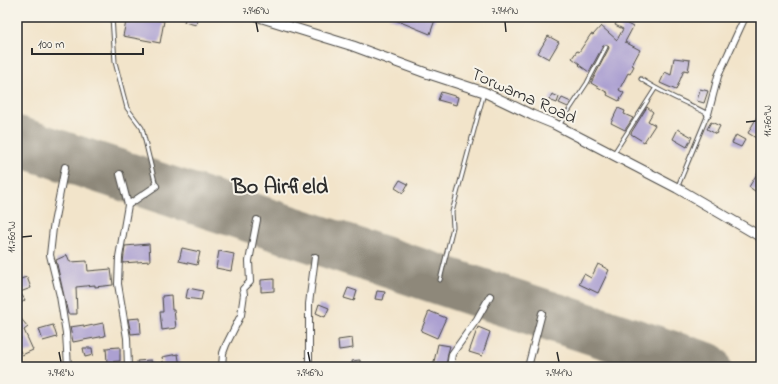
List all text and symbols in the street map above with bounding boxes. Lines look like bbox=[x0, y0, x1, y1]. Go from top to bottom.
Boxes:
text: 7.946°N bbox=[242, 4, 270, 19]
text: 7.944°N bbox=[492, 4, 519, 19]
scale bar bbox=[32, 30, 143, 56]
text: 100 m bbox=[38, 36, 65, 54]
street label: Torwama Road bbox=[466, 62, 580, 132]
text: 11.760°W bbox=[761, 105, 776, 137]
district label: Bo Airfield bbox=[231, 172, 329, 204]
text: 11.760°W bbox=[5, 221, 20, 253]
text: 7.948°N bbox=[48, 366, 74, 381]
text: 7.946°N bbox=[296, 366, 324, 381]
text: 7.944°N bbox=[546, 366, 573, 381]

